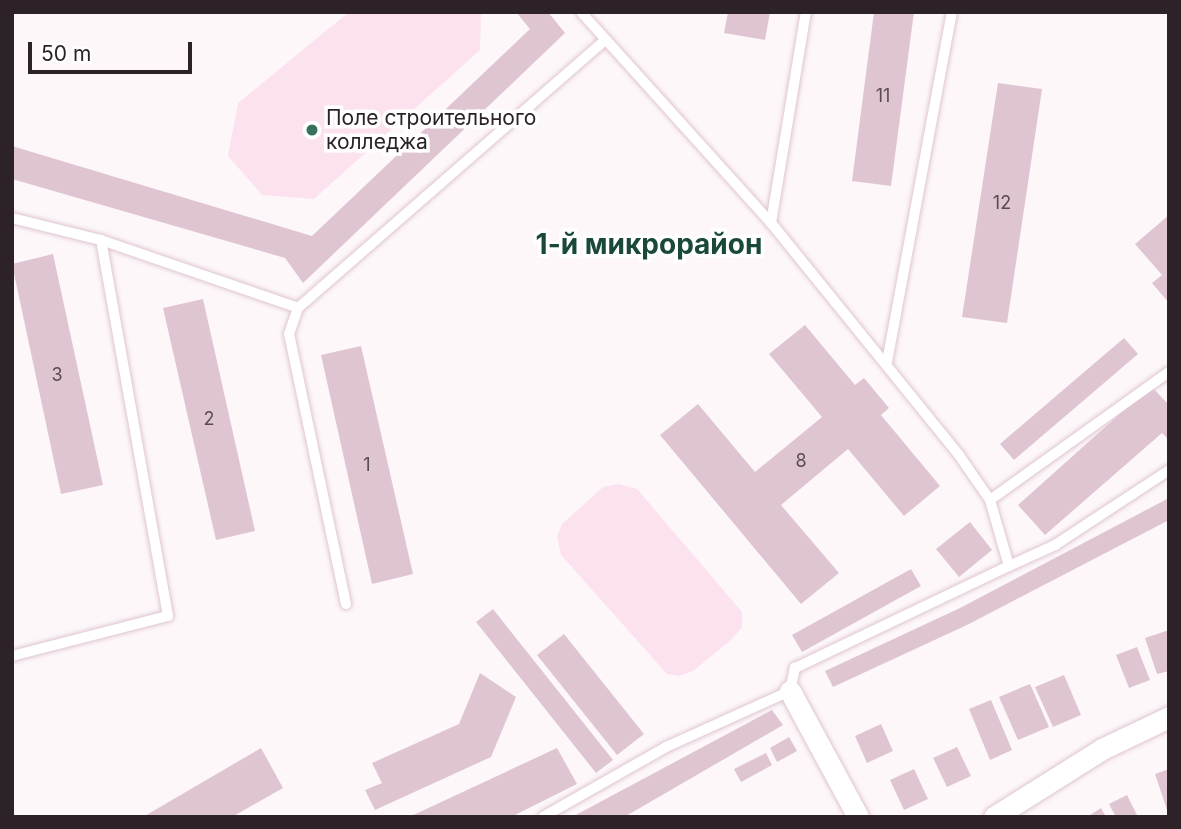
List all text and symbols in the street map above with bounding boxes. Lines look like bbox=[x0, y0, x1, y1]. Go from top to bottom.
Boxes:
scale bar bbox=[32, 28, 196, 72]
text: 50 m bbox=[41, 41, 91, 66]
house number: 11 bbox=[876, 85, 890, 107]
place label: Поле строительного колледжа bbox=[326, 105, 536, 155]
marker: Поле строительного колледжа bbox=[304, 122, 320, 138]
house number: 12 bbox=[993, 192, 1011, 214]
district label: 1-й микрорайон bbox=[536, 227, 762, 261]
house number: 3 bbox=[51, 364, 63, 386]
house number: 2 bbox=[204, 408, 214, 430]
house number: 8 bbox=[795, 450, 807, 472]
house number: 1 bbox=[363, 454, 371, 476]

